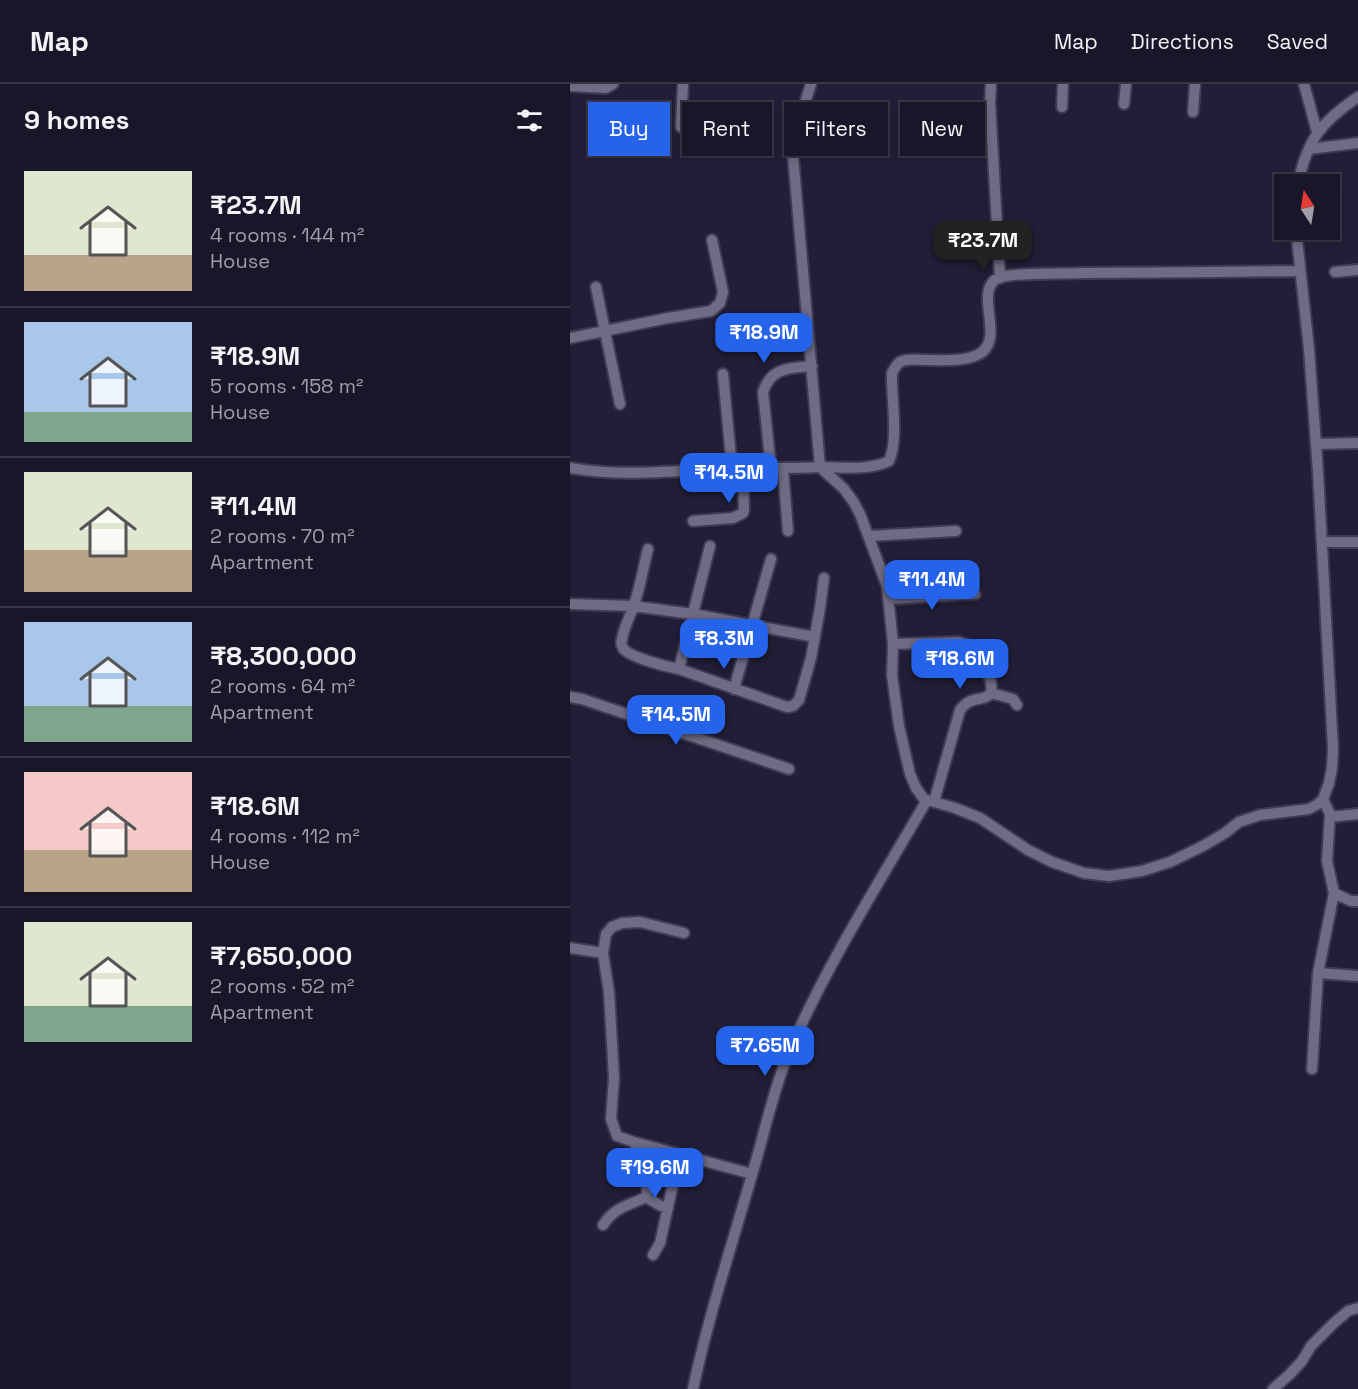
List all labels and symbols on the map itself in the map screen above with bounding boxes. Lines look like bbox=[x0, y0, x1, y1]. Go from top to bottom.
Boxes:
north arrow bbox=[1274, 174, 1340, 240]
pin: ₹23.7M bbox=[934, 221, 1032, 272]
pin: ₹18.9M bbox=[715, 313, 813, 364]
pin: ₹14.5M bbox=[680, 453, 778, 504]
pin: ₹11.4M bbox=[883, 560, 981, 611]
pin: ₹8.3M bbox=[682, 619, 766, 670]
pin: ₹18.6M bbox=[911, 639, 1009, 690]
pin: ₹14.5M bbox=[627, 695, 725, 746]
pin: ₹7.65M bbox=[716, 1026, 814, 1077]
pin: ₹19.6M bbox=[606, 1148, 704, 1199]

